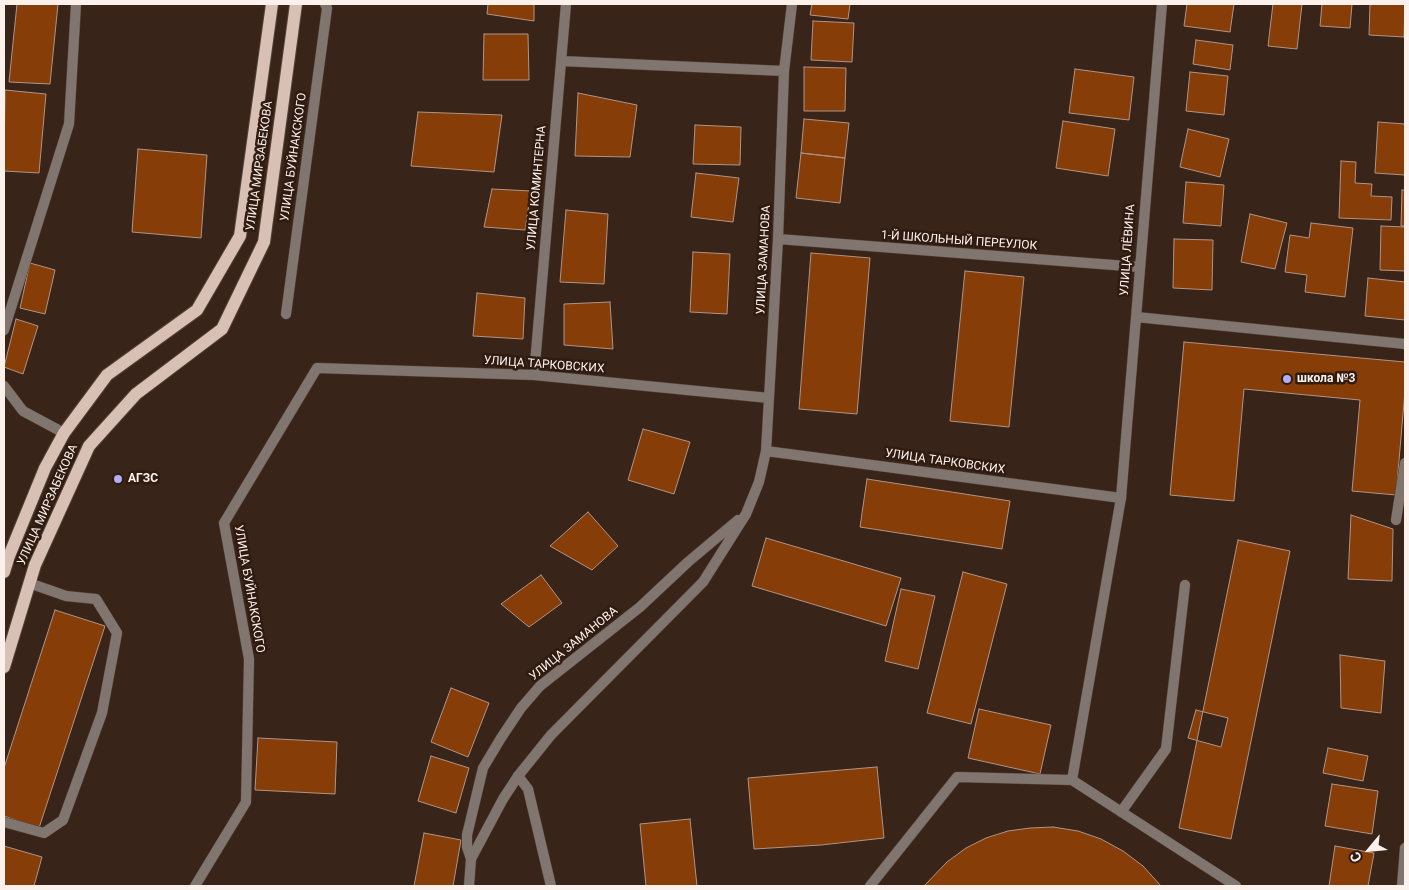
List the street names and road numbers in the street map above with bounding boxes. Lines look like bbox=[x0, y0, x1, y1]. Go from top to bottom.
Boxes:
street label: УЛИЦА БУЙНАКСКОГО bbox=[278, 92, 310, 222]
street label: УЛИЦА МИРЗАБЕКОВА bbox=[244, 100, 276, 232]
street label: УЛИЦА КОМИНТЕРНА bbox=[524, 125, 550, 251]
street label: УЛИЦА ЛЁВИНА bbox=[1118, 204, 1138, 296]
street label: УЛИЦА ЗАМАНОВА bbox=[754, 205, 774, 315]
street label: 1-Й ШКОЛЬНЫЙ ПЕРЕУЛОК bbox=[880, 228, 1038, 254]
street label: УЛИЦА ТАРКОВСКИХ bbox=[483, 354, 605, 376]
street label: УЛИЦА МИРЗАБЕКОВА bbox=[15, 442, 81, 568]
street label: УЛИЦА ТАРКОВСКИХ bbox=[884, 446, 1006, 478]
street label: УЛИЦА БУЙНАКСКОГО bbox=[231, 524, 267, 654]
street label: УЛИЦА ЗАМАНОВА bbox=[527, 604, 621, 684]

